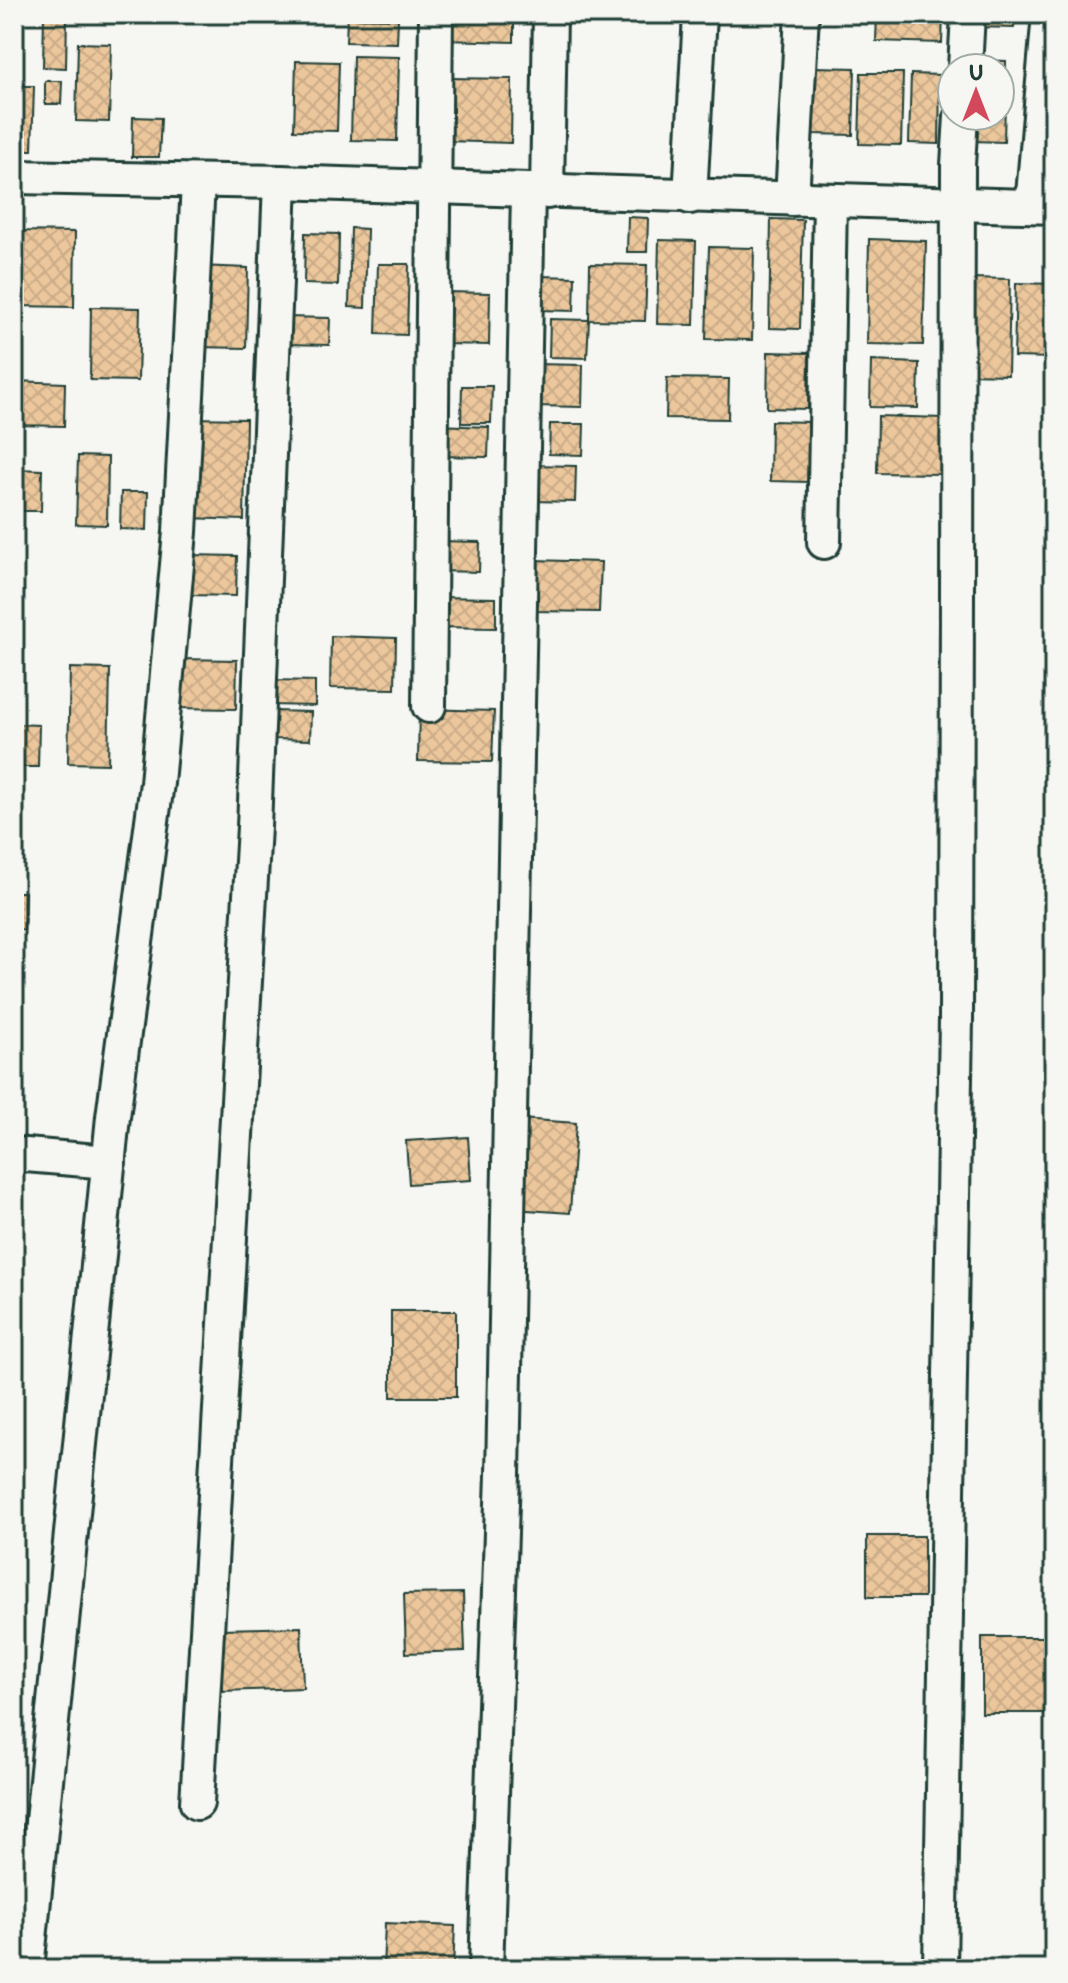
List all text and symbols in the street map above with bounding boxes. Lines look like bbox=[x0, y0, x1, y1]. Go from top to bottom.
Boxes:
north arrow bbox=[936, 52, 1016, 132]
text: U bbox=[969, 59, 983, 86]

